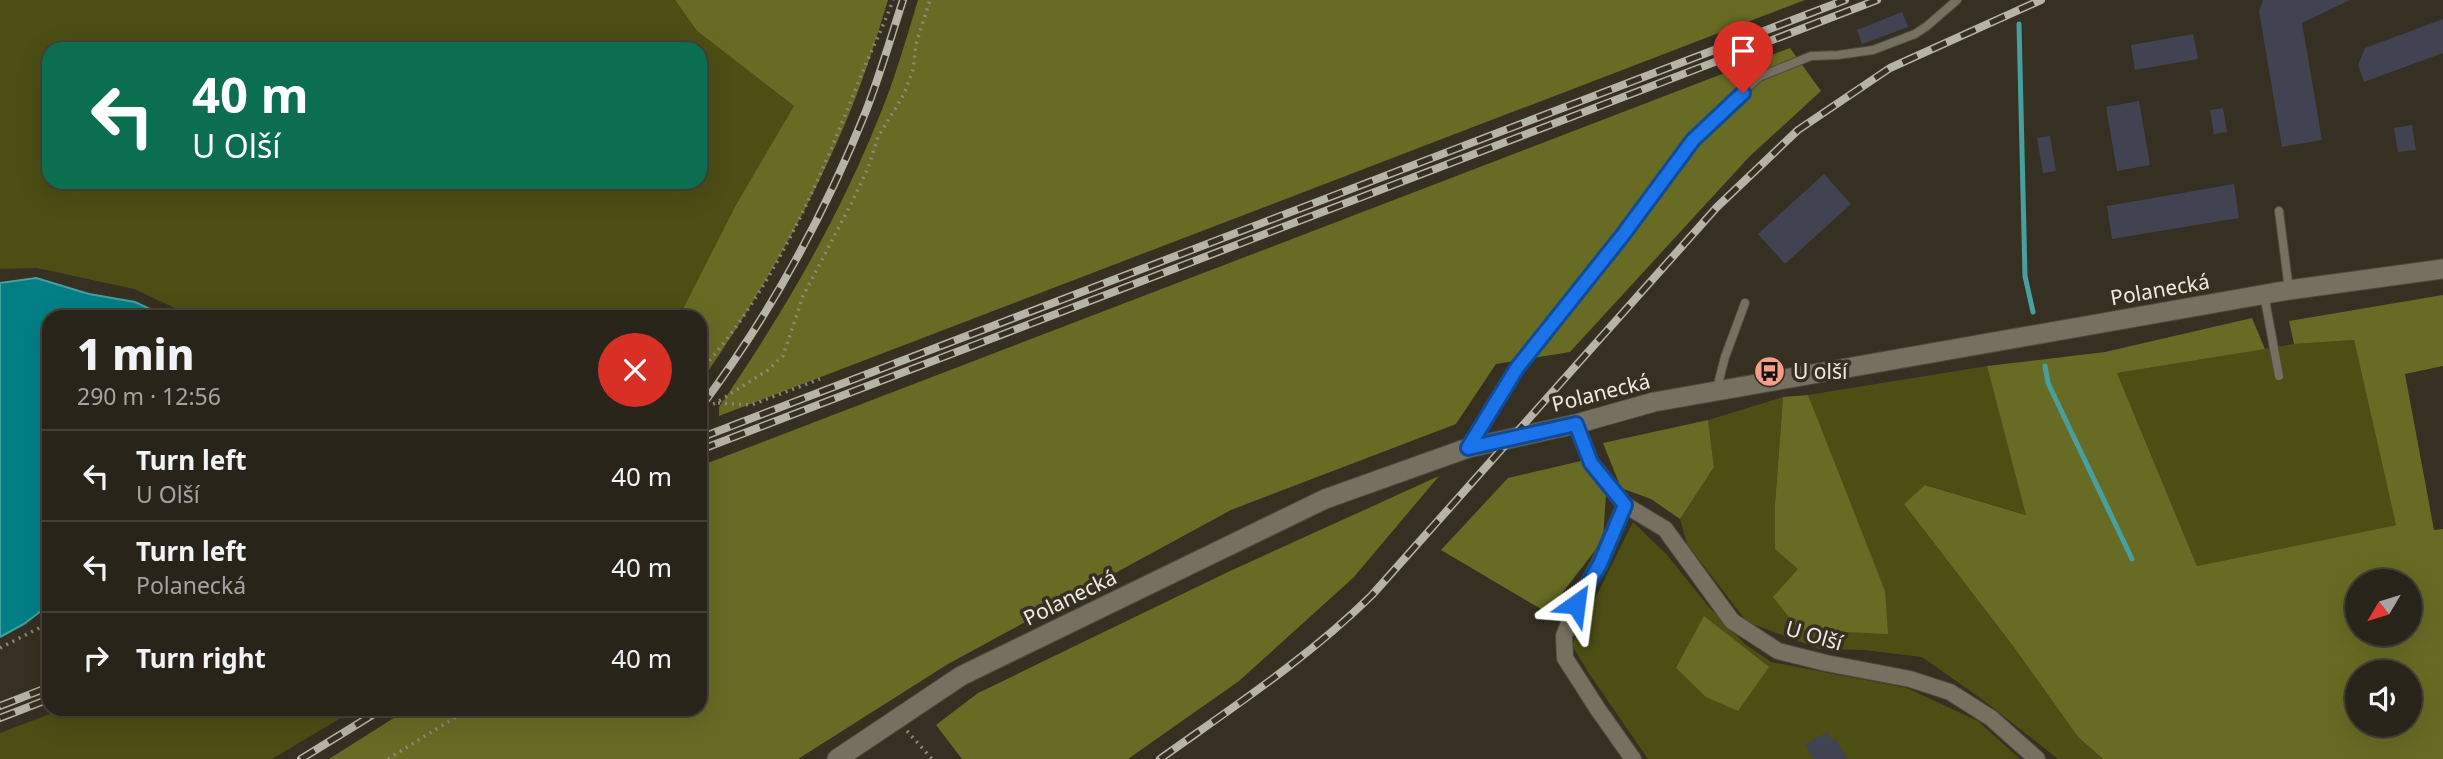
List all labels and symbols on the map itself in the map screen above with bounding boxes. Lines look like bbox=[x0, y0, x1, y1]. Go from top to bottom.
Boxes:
pin bbox=[1713, 21, 1773, 93]
street label: Polanecká bbox=[2108, 267, 2212, 312]
bus stop icon: U olší bbox=[1753, 355, 1787, 389]
place label: U olší bbox=[1793, 357, 1848, 385]
street label: Polanecká bbox=[1549, 366, 1653, 418]
street label: Polanecká bbox=[1018, 562, 1121, 632]
position arrow bbox=[1539, 567, 1613, 641]
north arrow bbox=[2345, 569, 2422, 646]
street label: U Olší bbox=[1782, 614, 1847, 657]

